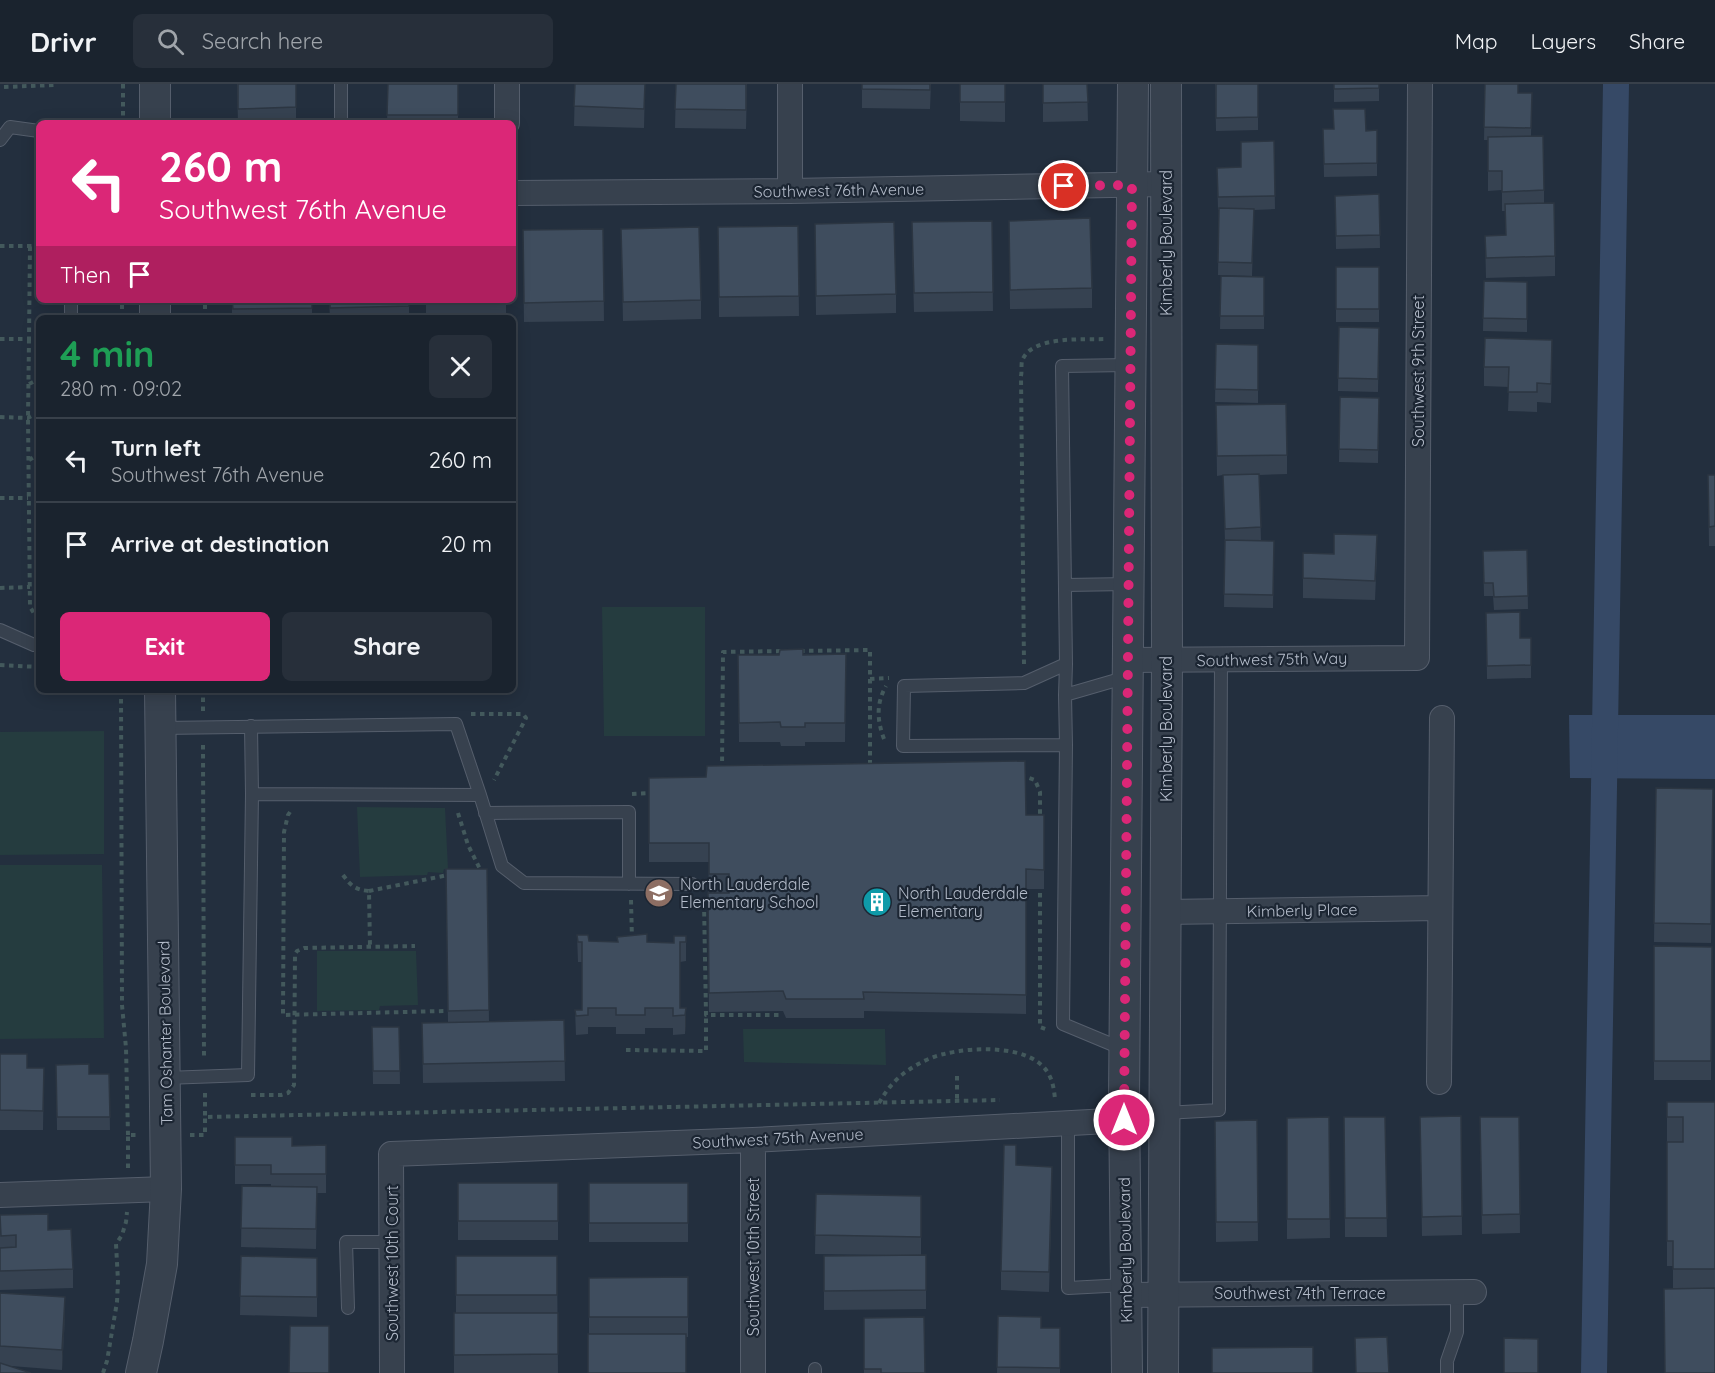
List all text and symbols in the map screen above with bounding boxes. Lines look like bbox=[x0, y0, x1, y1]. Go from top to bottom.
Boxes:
search box bbox=[133, 14, 553, 68]
text: Drivr bbox=[30, 24, 97, 59]
icon: search bbox=[154, 25, 187, 58]
text: Search here bbox=[202, 27, 323, 55]
text: Map bbox=[1455, 28, 1498, 54]
text: Layers bbox=[1531, 28, 1596, 54]
text: Share bbox=[1629, 28, 1685, 54]
text: 260 m bbox=[159, 140, 282, 193]
icon: left bbox=[60, 144, 138, 222]
pin bbox=[1038, 160, 1089, 211]
icon: arrive bbox=[1047, 169, 1080, 202]
street label: Kimberly Boulevard bbox=[1156, 170, 1176, 316]
street label: Southwest 76th Avenue bbox=[754, 179, 924, 201]
text: Southwest 76th Avenue bbox=[159, 192, 447, 226]
icon: arrive bbox=[123, 258, 156, 291]
text: Then bbox=[60, 261, 111, 289]
street label: Southwest 9th Street bbox=[1408, 295, 1428, 447]
text: 4 min bbox=[60, 331, 154, 376]
button: close bbox=[429, 335, 492, 398]
text: 280 m · 09:02 bbox=[60, 376, 182, 401]
text: Turn left bbox=[111, 434, 201, 462]
icon: left bbox=[60, 444, 93, 477]
text: 260 m bbox=[429, 446, 492, 474]
text: Southwest 76th Avenue bbox=[111, 462, 324, 487]
icon: arrive bbox=[60, 528, 93, 561]
text: Arrive at destination bbox=[111, 530, 329, 558]
text: 20 m bbox=[441, 530, 492, 558]
button: Exit bbox=[60, 612, 270, 681]
button: Share bbox=[282, 612, 492, 681]
street label: Southwest 75th Way bbox=[1197, 648, 1347, 670]
street label: Kimberly Boulevard bbox=[1156, 656, 1176, 802]
place label: North Lauderdale Elementary School bbox=[680, 874, 819, 912]
school or university icon: North Lauderdale Elementary School bbox=[643, 877, 675, 909]
place label: North Lauderdale Elementary bbox=[898, 883, 1028, 921]
building icon: North Lauderdale Elementary bbox=[861, 886, 893, 918]
street label: Kimberly Place bbox=[1246, 899, 1358, 921]
street label: Tam Oshanter Boulevard bbox=[153, 940, 177, 1126]
position arrow bbox=[1092, 1088, 1156, 1152]
street label: Southwest 75th Avenue bbox=[692, 1124, 864, 1152]
street label: Kimberly Boulevard bbox=[1114, 1177, 1136, 1323]
street label: Southwest 10th Street bbox=[743, 1178, 763, 1336]
street label: Southwest 10th Court bbox=[382, 1185, 402, 1341]
street label: Southwest 74th Terrace bbox=[1214, 1283, 1386, 1303]

